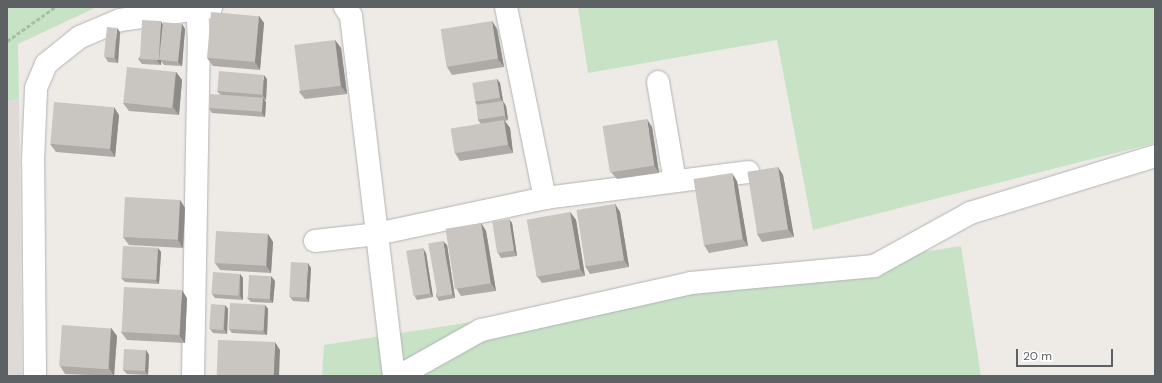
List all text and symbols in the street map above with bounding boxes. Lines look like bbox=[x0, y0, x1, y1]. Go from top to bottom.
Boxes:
scale bar bbox=[1018, 341, 1115, 367]
text: 20 m bbox=[1023, 348, 1052, 364]

